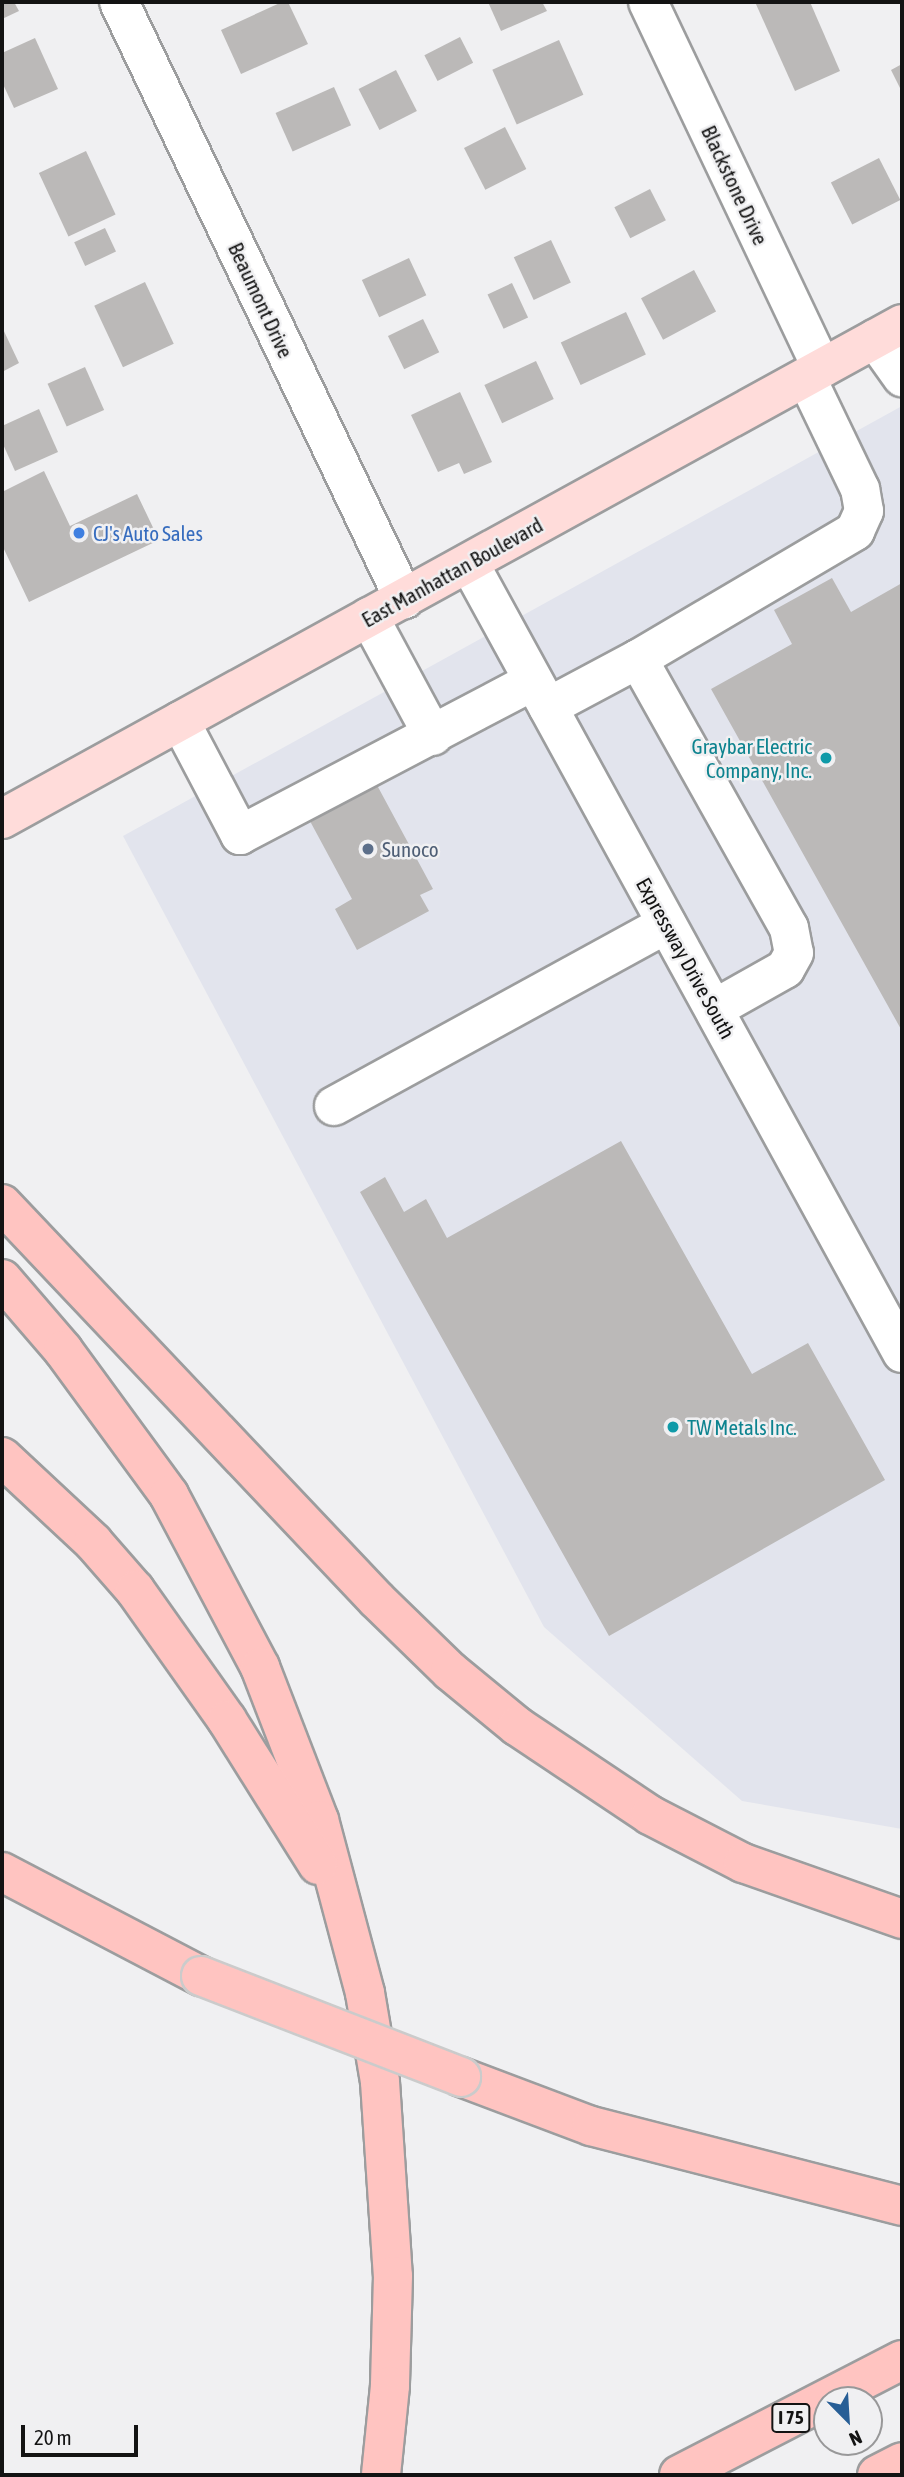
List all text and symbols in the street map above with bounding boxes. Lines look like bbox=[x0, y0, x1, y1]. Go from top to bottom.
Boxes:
street label: Blackstone Drive bbox=[696, 121, 774, 249]
street label: Beaumont Drive bbox=[223, 238, 299, 362]
street label: East Manhattan Boulevard bbox=[357, 512, 547, 632]
place label: CJ's Auto Sales bbox=[93, 520, 203, 546]
marker: CJ's Auto Sales bbox=[71, 525, 87, 541]
place label: Graybar Electric Company, Inc. bbox=[692, 733, 812, 783]
marker: Graybar Electric Company, Inc. bbox=[818, 750, 834, 766]
place label: Sunoco bbox=[382, 836, 439, 862]
marker: Sunoco bbox=[360, 841, 376, 857]
street label: Expressway Drive South bbox=[631, 873, 741, 1043]
place label: TW Metals Inc. bbox=[687, 1414, 797, 1440]
marker: TW Metals Inc. bbox=[665, 1419, 681, 1435]
north arrow bbox=[813, 2386, 883, 2456]
road number: I 75 bbox=[770, 2402, 812, 2434]
scale bar bbox=[24, 2410, 142, 2454]
text: 20 m bbox=[34, 2425, 72, 2449]
text: N bbox=[846, 2426, 865, 2451]

